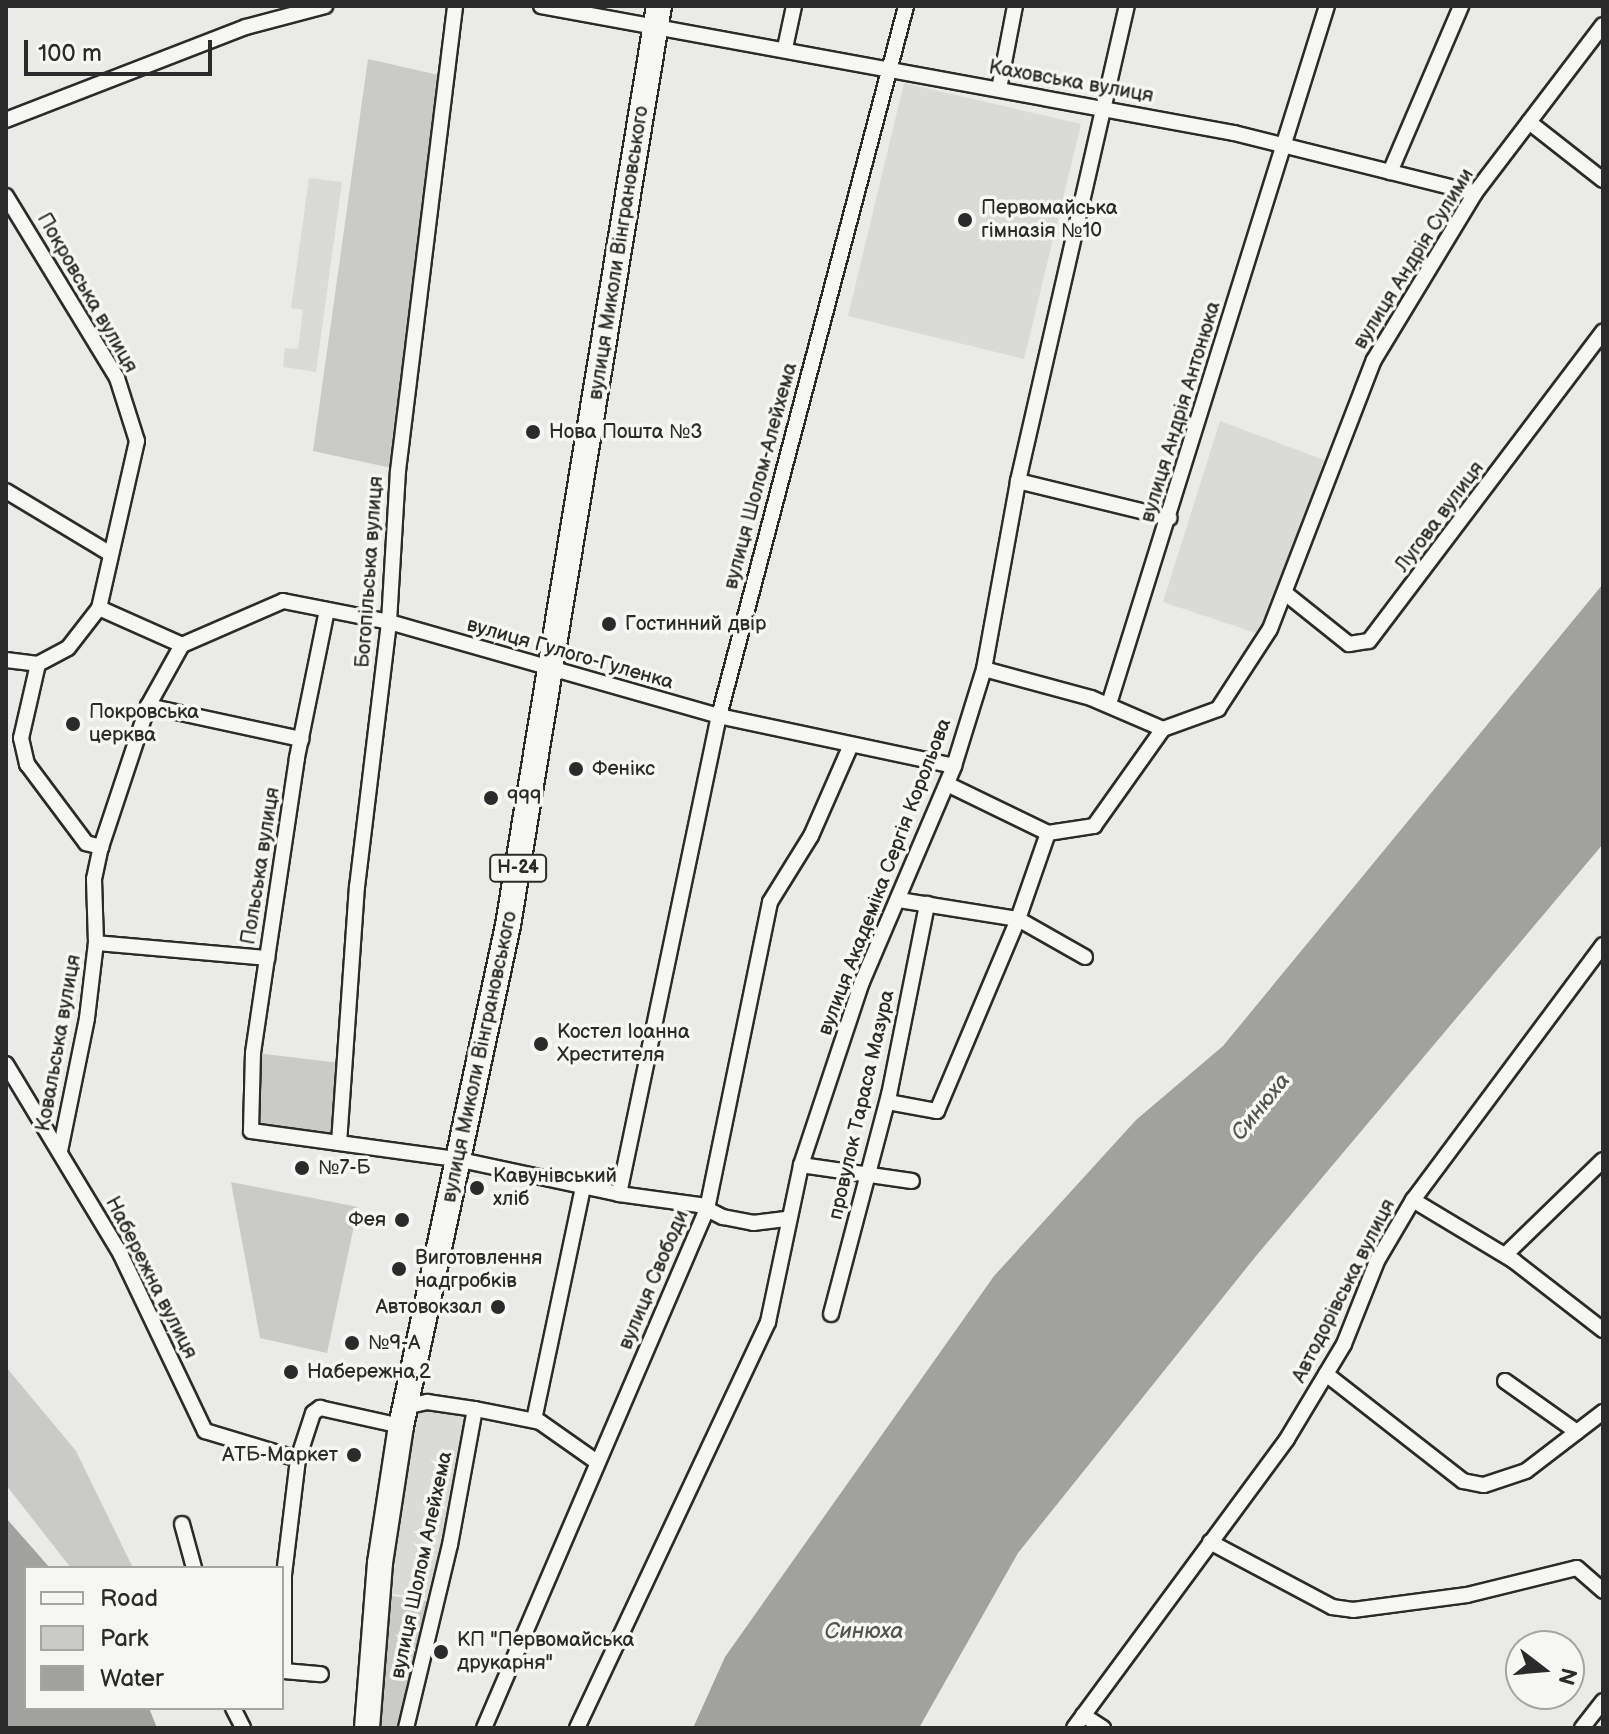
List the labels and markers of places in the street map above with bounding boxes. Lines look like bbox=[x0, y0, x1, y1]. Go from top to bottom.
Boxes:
place label: Первомайська гімназія №10 bbox=[981, 196, 1118, 243]
marker: Первомайська гімназія №10 bbox=[956, 211, 974, 229]
place label: Нова Пошта №3 bbox=[549, 420, 703, 444]
marker: Нова Пошта №3 bbox=[524, 423, 542, 441]
place label: Гостинний двір bbox=[625, 612, 766, 636]
marker: Гостинний двір bbox=[600, 615, 618, 633]
place label: Покровська церква bbox=[89, 700, 199, 747]
marker: Покровська церква bbox=[64, 715, 82, 733]
place label: Фенікс bbox=[592, 757, 655, 781]
marker: Фенікс bbox=[567, 760, 585, 778]
place label: 999 bbox=[507, 786, 542, 810]
marker: 999 bbox=[482, 789, 500, 807]
place label: Костел Іоанна Хрестителя bbox=[557, 1020, 690, 1067]
marker: Костел Іоанна Хрестителя bbox=[532, 1035, 550, 1053]
place label: №7-Б bbox=[318, 1156, 370, 1180]
marker: №7-Б bbox=[293, 1159, 311, 1177]
place label: Кавунівський хліб bbox=[493, 1164, 617, 1211]
marker: Кавунівський хліб bbox=[468, 1179, 486, 1197]
place label: Фея bbox=[348, 1208, 386, 1232]
marker: Фея bbox=[393, 1211, 411, 1229]
place label: Виготовлення надгробків bbox=[415, 1246, 542, 1293]
marker: Виготовлення надгробків bbox=[390, 1260, 408, 1278]
place label: Автовокзал bbox=[376, 1295, 482, 1319]
marker: Автовокзал bbox=[489, 1298, 507, 1316]
place label: №9-А bbox=[368, 1331, 420, 1355]
marker: №9-А bbox=[343, 1334, 361, 1352]
place label: Набережна,2 bbox=[307, 1360, 431, 1384]
marker: Набережна,2 bbox=[282, 1363, 300, 1381]
place label: АТБ-Маркет bbox=[222, 1443, 338, 1467]
marker: АТБ-Маркет bbox=[345, 1446, 363, 1464]
place label: КП "Первомайська друкарня" bbox=[457, 1628, 634, 1675]
marker: КП "Первомайська друкарня" bbox=[432, 1643, 450, 1661]

